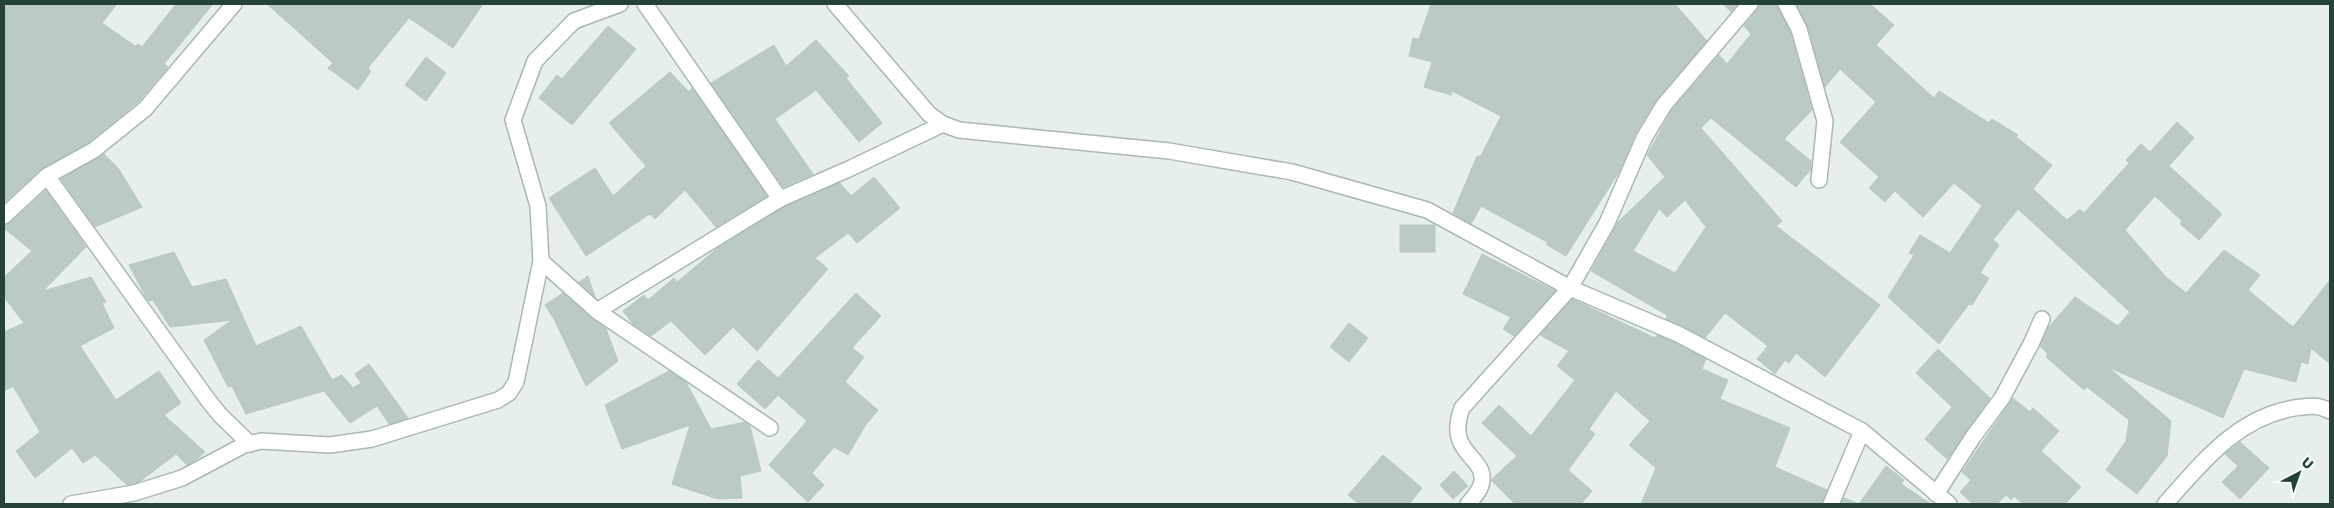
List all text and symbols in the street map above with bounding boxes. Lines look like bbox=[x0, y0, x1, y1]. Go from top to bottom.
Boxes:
north arrow bbox=[2274, 448, 2324, 498]
text: U bbox=[2297, 452, 2318, 474]

